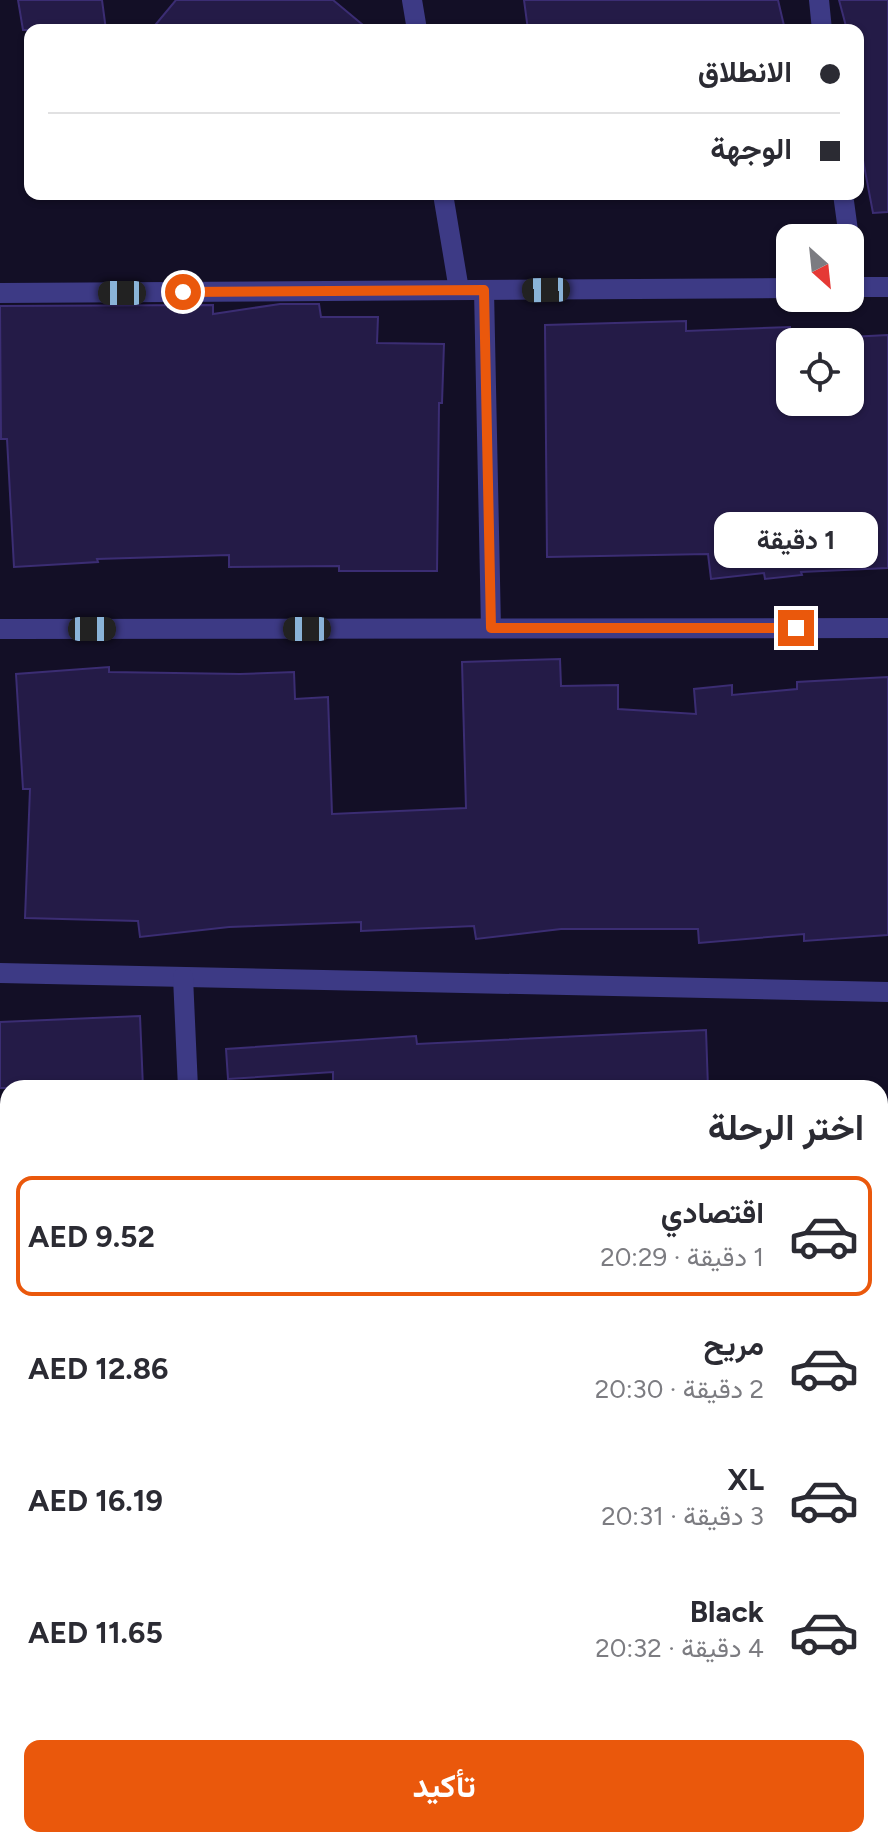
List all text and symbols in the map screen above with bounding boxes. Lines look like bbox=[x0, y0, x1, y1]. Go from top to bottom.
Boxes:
text: الانطلاق bbox=[698, 53, 792, 90]
text: الوجهة bbox=[710, 130, 792, 167]
north arrow bbox=[776, 224, 864, 312]
map controls bbox=[776, 224, 864, 416]
route start bbox=[165, 274, 201, 310]
car bbox=[522, 278, 570, 302]
car bbox=[98, 281, 146, 305]
button: locate bbox=[776, 328, 864, 416]
callout: 1 دقيقة bbox=[714, 512, 878, 568]
text: 1 دقيقة bbox=[757, 524, 835, 556]
route end bbox=[778, 610, 814, 646]
car bbox=[68, 617, 116, 641]
car bbox=[283, 617, 331, 641]
text: اختر الرحلة bbox=[708, 1106, 864, 1149]
text: اقتصادي bbox=[661, 1194, 764, 1231]
icon: car bbox=[788, 1200, 860, 1272]
text: AED 9.52 bbox=[28, 1218, 155, 1255]
text: 1 دقيقة · 20:29 bbox=[600, 1241, 764, 1273]
text: مريح bbox=[704, 1326, 764, 1363]
icon: car bbox=[788, 1332, 860, 1404]
text: AED 12.86 bbox=[28, 1350, 168, 1387]
text: 2 دقيقة · 20:30 bbox=[595, 1373, 764, 1405]
text: XL bbox=[728, 1461, 764, 1498]
icon: car bbox=[788, 1464, 860, 1536]
text: AED 16.19 bbox=[28, 1482, 163, 1519]
text: 3 دقيقة · 20:31 bbox=[601, 1500, 764, 1532]
text: Black bbox=[690, 1593, 764, 1630]
icon: car bbox=[788, 1596, 860, 1668]
text: AED 11.65 bbox=[28, 1614, 163, 1651]
text: 4 دقيقة · 20:32 bbox=[595, 1632, 764, 1664]
button: تأكيد bbox=[24, 1740, 864, 1832]

